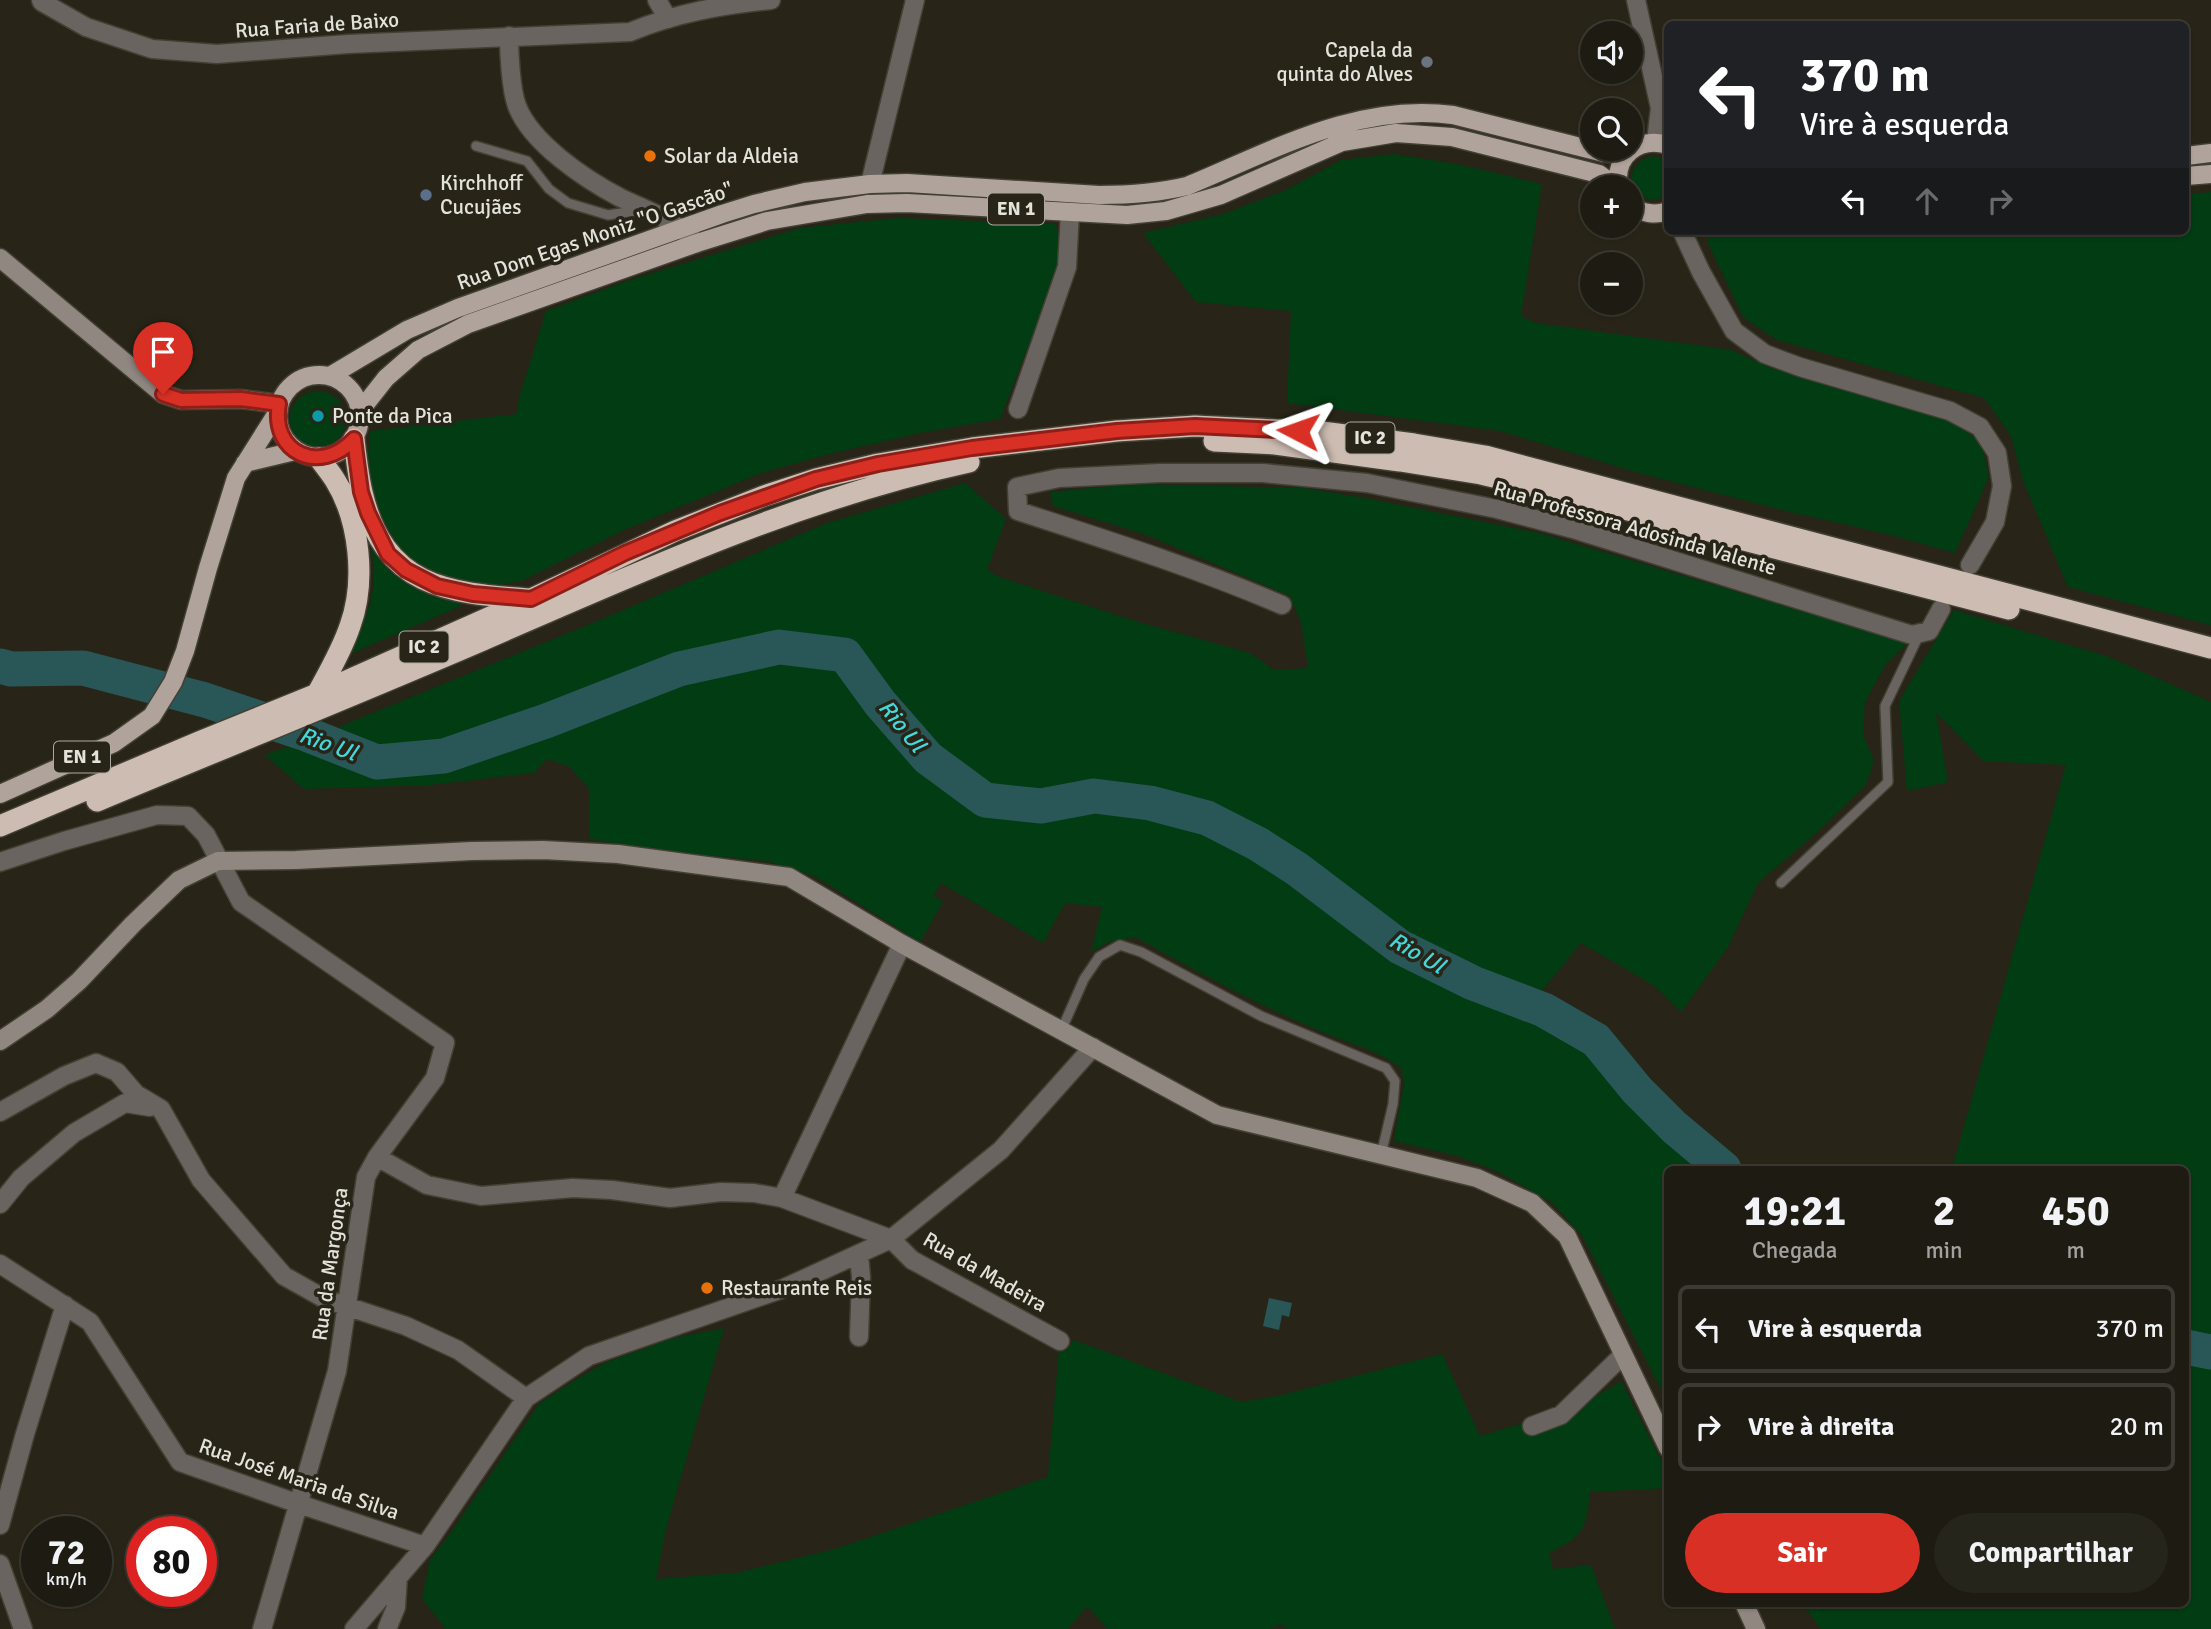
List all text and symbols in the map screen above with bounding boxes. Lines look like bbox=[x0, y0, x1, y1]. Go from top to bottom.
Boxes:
street label: Rua Faria de Baixo bbox=[234, 6, 400, 44]
map controls bbox=[1580, 21, 1643, 315]
button: sound bbox=[1580, 21, 1643, 84]
place label: Capela da quinta do Alves bbox=[1276, 37, 1413, 87]
text: 370 m bbox=[1800, 45, 1930, 105]
icon: left bbox=[1685, 49, 1776, 140]
marker: Capela da quinta do Alves bbox=[1419, 54, 1435, 70]
button: search bbox=[1580, 98, 1643, 161]
text: Vire à esquerda bbox=[1800, 105, 2010, 144]
place label: Solar da Aldeia bbox=[664, 143, 799, 169]
marker: Solar da Aldeia bbox=[642, 148, 658, 164]
place label: Kirchhoff Cucujães bbox=[440, 170, 524, 220]
button: + bbox=[1580, 175, 1643, 238]
street label: Rua Dom Egas Moniz "O Gascão" bbox=[454, 176, 736, 296]
icon: left bbox=[1835, 182, 1873, 220]
icon: ahead bbox=[1908, 182, 1946, 220]
icon: right bbox=[1981, 182, 2019, 220]
marker: Kirchhoff Cucujães bbox=[418, 187, 434, 203]
road number: EN 1 bbox=[988, 194, 1044, 224]
button: − bbox=[1580, 252, 1643, 315]
pin bbox=[133, 322, 193, 394]
icon: arrive bbox=[144, 333, 182, 371]
position arrow bbox=[1261, 394, 1335, 468]
place label: Ponte da Pica bbox=[332, 403, 453, 429]
marker: Ponte da Pica bbox=[310, 408, 326, 424]
road number: IC 2 bbox=[1346, 422, 1394, 453]
street label: Rua Professora Adosinda Valente bbox=[1491, 475, 1779, 581]
road number: IC 2 bbox=[400, 632, 448, 662]
water label: Rio Ul bbox=[872, 694, 933, 760]
water label: Rio Ul bbox=[295, 720, 363, 769]
road number: EN 1 bbox=[54, 742, 110, 772]
water label: Rio Ul bbox=[1384, 926, 1452, 981]
street label: Rua da Margonça bbox=[306, 1186, 354, 1342]
text: 19:21 bbox=[1743, 1186, 1846, 1237]
text: 2 bbox=[1933, 1186, 1955, 1237]
text: 450 bbox=[2042, 1186, 2110, 1237]
street label: Rua da Madeira bbox=[919, 1226, 1051, 1318]
text: Chegada bbox=[1752, 1236, 1837, 1265]
text: min bbox=[1925, 1236, 1963, 1265]
text: m bbox=[2067, 1236, 2085, 1265]
place label: Restaurante Reis bbox=[721, 1275, 872, 1301]
marker: Restaurante Reis bbox=[699, 1280, 715, 1296]
icon: left bbox=[1689, 1310, 1727, 1348]
text: Vire à esquerda bbox=[1748, 1313, 1922, 1345]
text: 370 m bbox=[2095, 1313, 2164, 1345]
icon: right bbox=[1689, 1408, 1727, 1446]
text: Vire à direita bbox=[1748, 1411, 1894, 1443]
text: 20 m bbox=[2109, 1411, 2164, 1443]
street label: Rua José Maria da Silva bbox=[195, 1433, 403, 1525]
button: Sair bbox=[1685, 1513, 1920, 1593]
button: Compartilhar bbox=[1934, 1513, 2168, 1593]
speed limit sign: 80 bbox=[126, 1516, 217, 1607]
text: 72 bbox=[48, 1531, 85, 1574]
text: km/h bbox=[46, 1568, 87, 1590]

